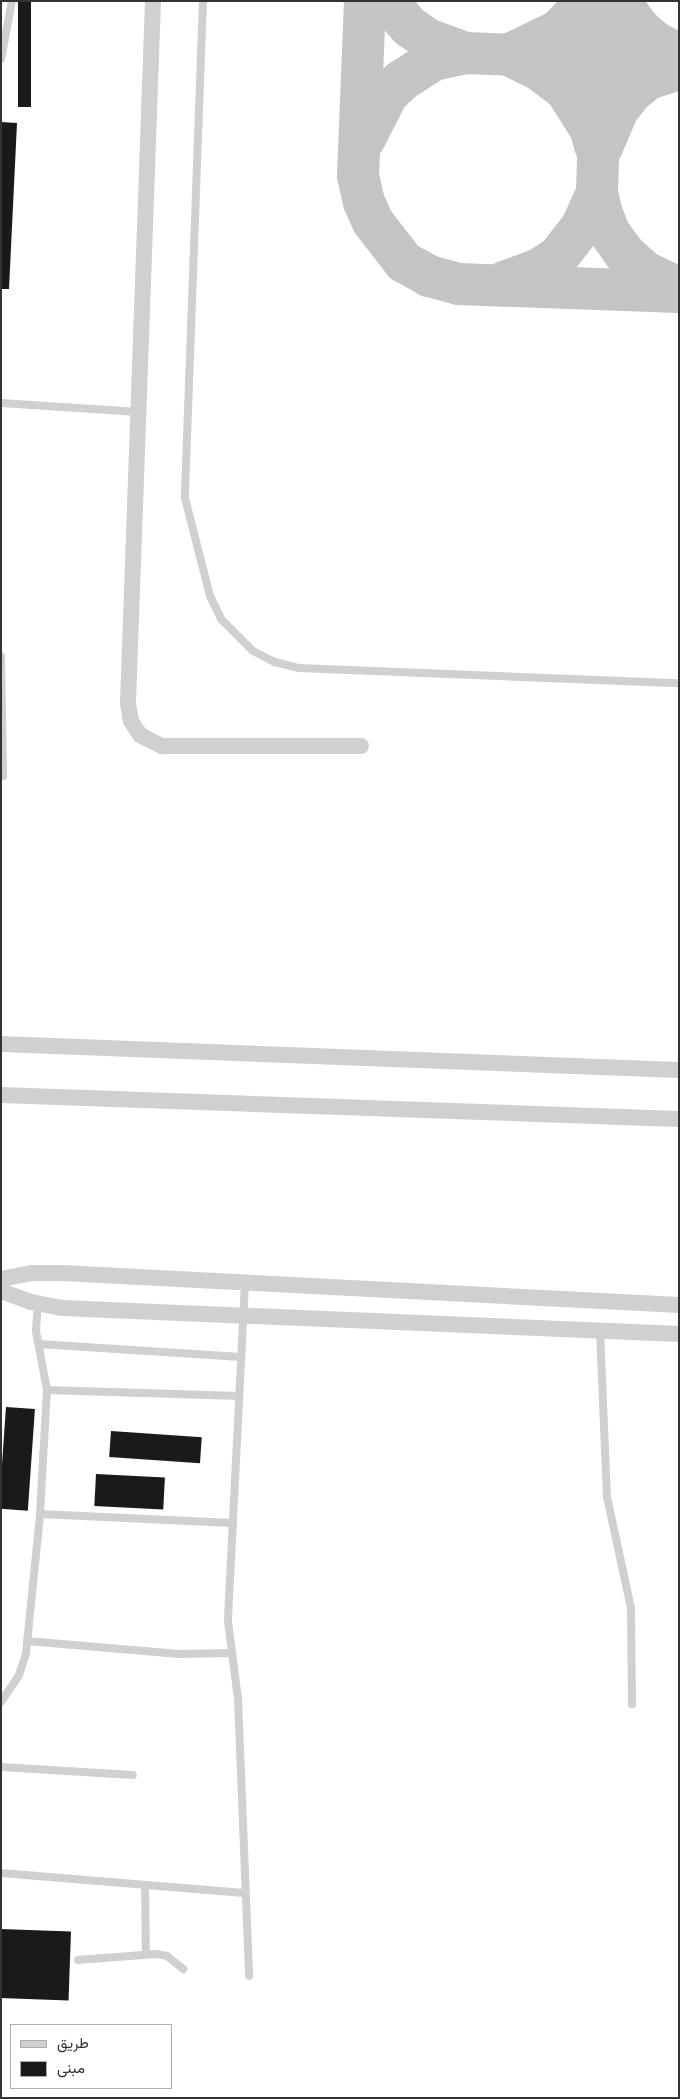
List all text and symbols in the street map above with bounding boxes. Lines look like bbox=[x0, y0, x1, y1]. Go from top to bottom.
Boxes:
legend bbox=[10, 2024, 172, 2089]
text: طريق bbox=[57, 2031, 89, 2054]
text: مبنى bbox=[57, 2056, 85, 2079]

